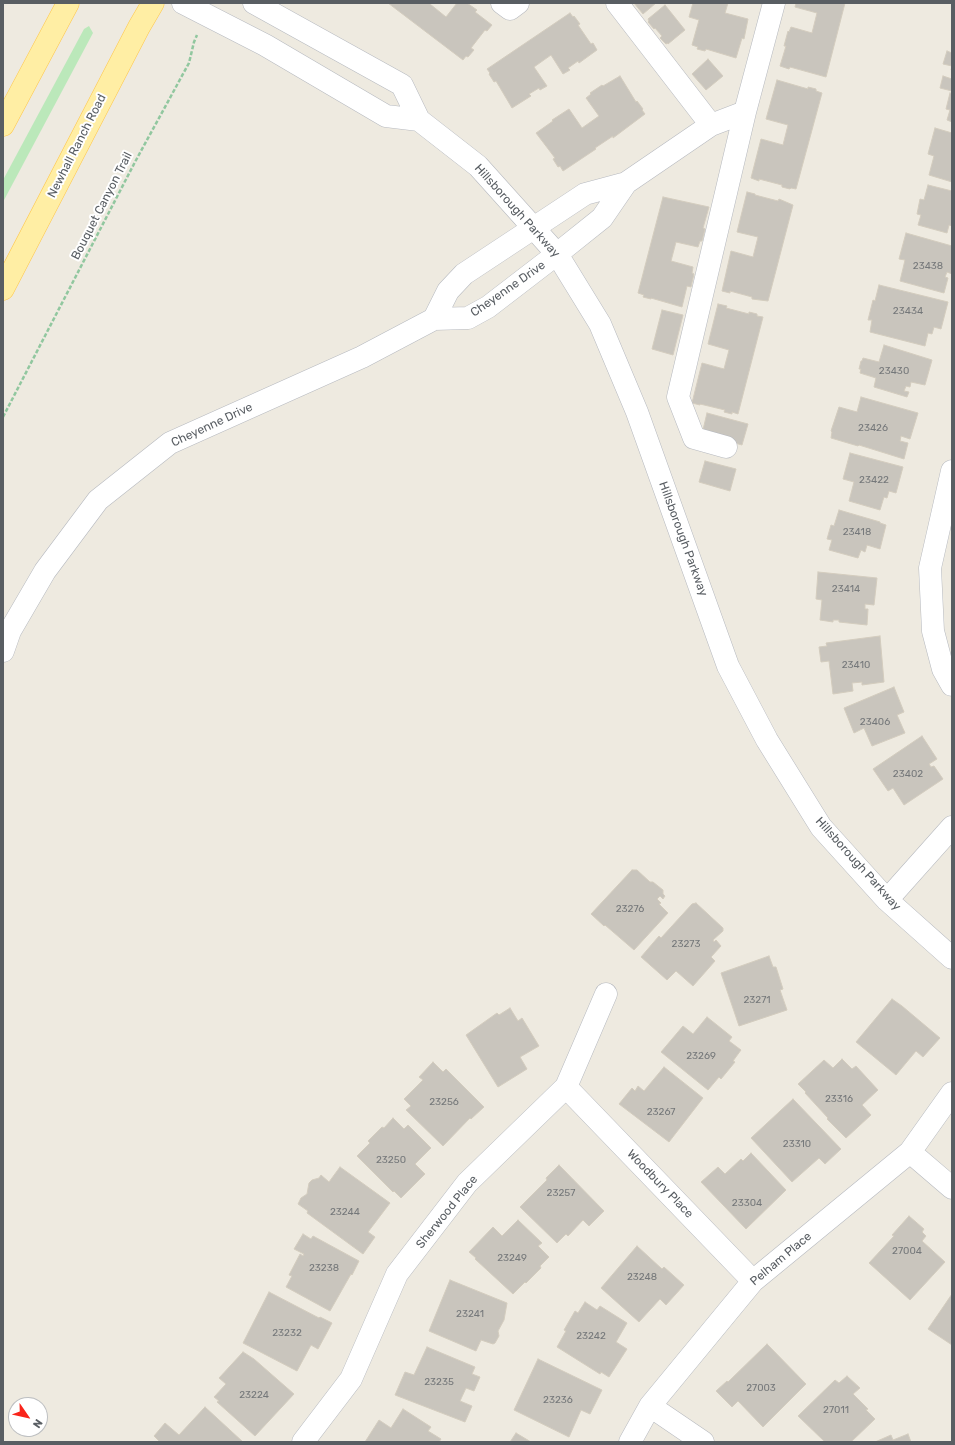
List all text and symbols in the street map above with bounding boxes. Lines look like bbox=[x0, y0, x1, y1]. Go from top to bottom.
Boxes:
street label: Newhall Ranch Road bbox=[45, 92, 109, 200]
street label: Bouquet Canyon Trail bbox=[69, 150, 135, 262]
street label: Hillsborough Parkway bbox=[471, 161, 563, 261]
street label: Cheyenne Drive bbox=[468, 258, 548, 320]
house number: 23438 bbox=[913, 260, 943, 272]
house number: 23434 bbox=[893, 305, 923, 317]
house number: 23430 bbox=[879, 365, 909, 377]
street label: Cheyenne Drive bbox=[169, 400, 255, 450]
house number: 23426 bbox=[858, 422, 888, 434]
house number: 23422 bbox=[859, 474, 889, 486]
street label: Hillsborough Parkway bbox=[656, 480, 710, 598]
house number: 23418 bbox=[843, 526, 871, 538]
house number: 23414 bbox=[832, 583, 860, 595]
house number: 23410 bbox=[842, 659, 870, 671]
house number: 23406 bbox=[860, 716, 890, 728]
house number: 23402 bbox=[893, 768, 923, 780]
street label: Hillsborough Parkway bbox=[812, 814, 904, 914]
house number: 23276 bbox=[616, 903, 644, 915]
house number: 23273 bbox=[672, 938, 700, 950]
house number: 23271 bbox=[743, 994, 771, 1006]
house number: 23269 bbox=[686, 1050, 716, 1062]
house number: 23316 bbox=[825, 1093, 853, 1105]
house number: 23256 bbox=[429, 1096, 459, 1108]
house number: 23267 bbox=[647, 1106, 675, 1118]
house number: 23310 bbox=[783, 1138, 811, 1150]
street label: Woodbury Place bbox=[624, 1147, 696, 1221]
house number: 23250 bbox=[376, 1154, 406, 1166]
street label: Sherwood Place bbox=[413, 1173, 481, 1251]
house number: 23257 bbox=[547, 1187, 575, 1199]
house number: 23304 bbox=[732, 1197, 762, 1209]
house number: 23244 bbox=[330, 1206, 360, 1218]
street label: Pelham Place bbox=[747, 1229, 815, 1289]
house number: 27004 bbox=[892, 1245, 922, 1257]
house number: 23249 bbox=[497, 1252, 527, 1264]
house number: 23238 bbox=[309, 1262, 339, 1274]
house number: 23248 bbox=[627, 1271, 657, 1283]
house number: 23241 bbox=[456, 1308, 484, 1320]
house number: 23232 bbox=[272, 1327, 302, 1339]
house number: 23242 bbox=[576, 1330, 606, 1342]
house number: 23235 bbox=[424, 1376, 454, 1388]
house number: 27003 bbox=[746, 1382, 776, 1394]
house number: 23224 bbox=[239, 1389, 269, 1401]
house number: 23236 bbox=[543, 1394, 573, 1406]
north arrow bbox=[8, 1397, 48, 1437]
house number: 27011 bbox=[823, 1404, 849, 1416]
text: N bbox=[30, 1417, 45, 1430]

